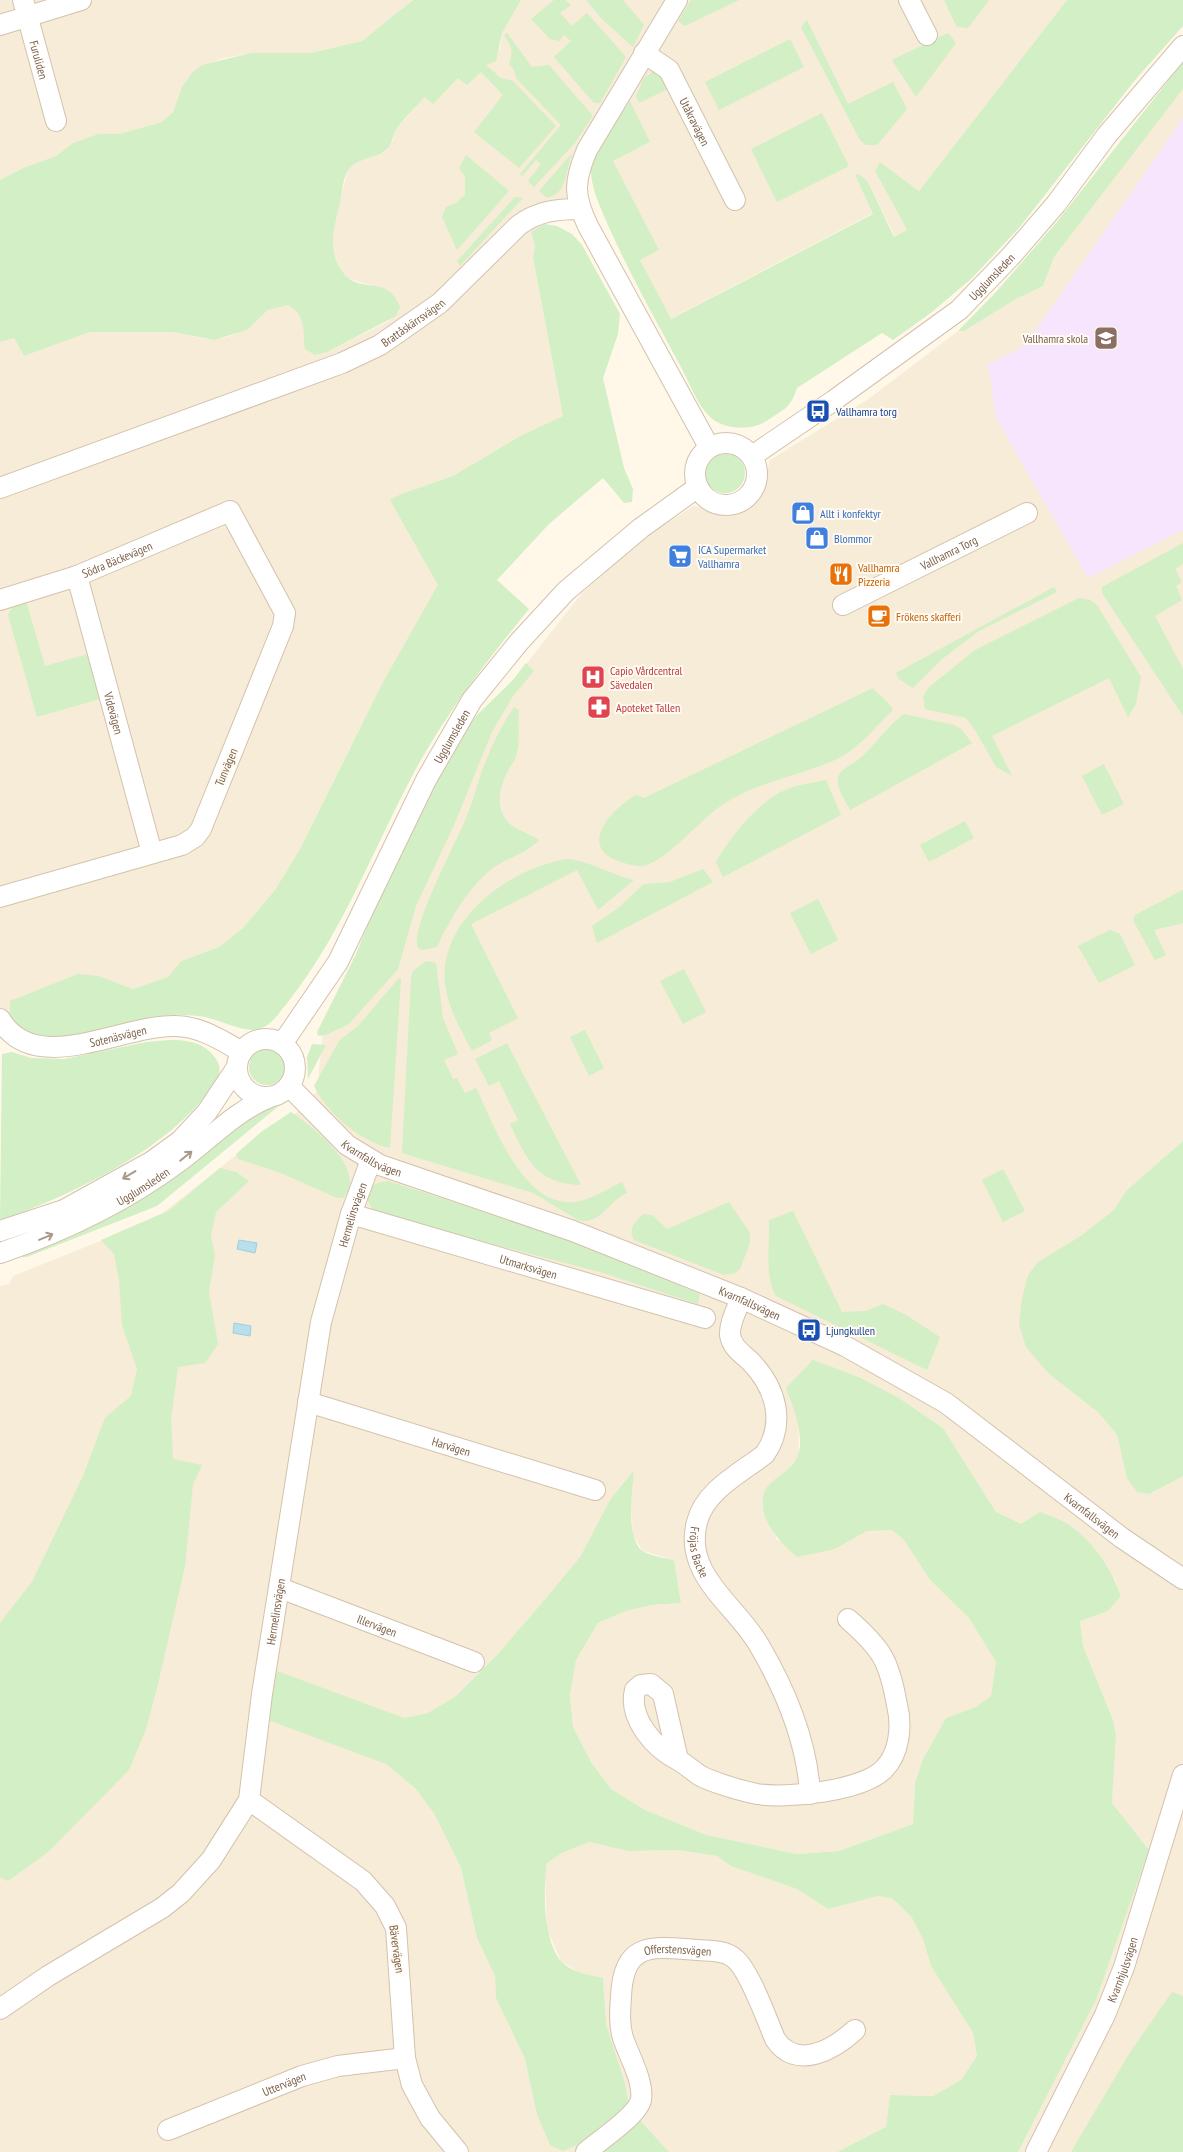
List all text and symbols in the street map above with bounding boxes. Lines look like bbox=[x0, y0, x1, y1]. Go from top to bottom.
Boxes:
street label: Furuliden bbox=[27, 39, 52, 81]
street label: Utåkravägen bbox=[677, 95, 714, 148]
street label: Ugglumsleden bbox=[965, 250, 1017, 303]
street label: Brattåskärrsvägen bbox=[378, 295, 448, 350]
school or university icon: Vallhamra skola bbox=[1093, 325, 1119, 351]
place label: Vallhamra skola bbox=[1022, 331, 1088, 346]
bus stop icon: Vallhamra torg bbox=[805, 398, 831, 424]
place label: Vallhamra torg bbox=[835, 404, 897, 419]
shop icon: Allt i konfektyr bbox=[790, 500, 816, 526]
place label: Allt i konfektyr bbox=[820, 506, 882, 521]
shop icon: Blommor bbox=[804, 525, 830, 551]
place label: Blommor bbox=[834, 531, 872, 546]
street label: Vallhamra Torg bbox=[917, 532, 979, 573]
street label: Södra Bäckevägen bbox=[79, 537, 154, 581]
place label: ICA Supermarket Vallhamra bbox=[697, 542, 767, 571]
supermarket icon: ICA Supermarket Vallhamra bbox=[667, 543, 693, 569]
place label: Vallhamra Pizzeria bbox=[857, 560, 900, 589]
restaurant icon: Vallhamra Pizzeria bbox=[828, 561, 854, 587]
cafe icon: Frökens skafferi bbox=[866, 603, 892, 629]
place label: Frökens skafferi bbox=[896, 609, 961, 624]
place label: Capio Vårdcentral Sävedalen bbox=[610, 663, 682, 692]
hospital icon: Capio Vårdcentral Sävedalen bbox=[580, 664, 606, 690]
street label: Videvägen bbox=[101, 689, 127, 736]
pharmacy icon: Apoteket Tallen bbox=[586, 694, 612, 720]
place label: Apoteket Tallen bbox=[616, 700, 680, 715]
street label: Ugglumsleden bbox=[430, 707, 473, 766]
street label: Tunvägen bbox=[211, 746, 241, 788]
street label: Sotenäsvägen bbox=[88, 1022, 148, 1050]
street label: Kvarnfallsvägen bbox=[338, 1136, 404, 1179]
one-way arrow bbox=[180, 1151, 193, 1162]
street label: Ugglumsleden bbox=[114, 1164, 172, 1208]
one-way arrow bbox=[123, 1171, 137, 1181]
street label: Hermelinsvägen bbox=[335, 1180, 370, 1249]
one-way arrow bbox=[38, 1232, 53, 1241]
street label: Utmarksvägen bbox=[498, 1251, 559, 1282]
street label: Kvarnfallsvägen bbox=[717, 1282, 783, 1323]
bus stop icon: Ljungkullen bbox=[796, 1317, 822, 1343]
place label: Ljungkullen bbox=[826, 1323, 875, 1338]
street label: Harvägen bbox=[430, 1433, 472, 1459]
street label: Kvarnfallsvägen bbox=[1062, 1489, 1123, 1541]
street label: Fröjas Backe bbox=[687, 1526, 712, 1580]
street label: Hermelinsvägen bbox=[262, 1577, 288, 1646]
street label: Illervägen bbox=[355, 1611, 399, 1639]
street label: Bävervägen bbox=[386, 1924, 408, 1974]
street label: Kvarnhjulsvägen bbox=[1103, 1935, 1140, 2004]
street label: Offerstensvägen bbox=[642, 1941, 712, 1958]
street label: Uttervägen bbox=[260, 2068, 307, 2099]

